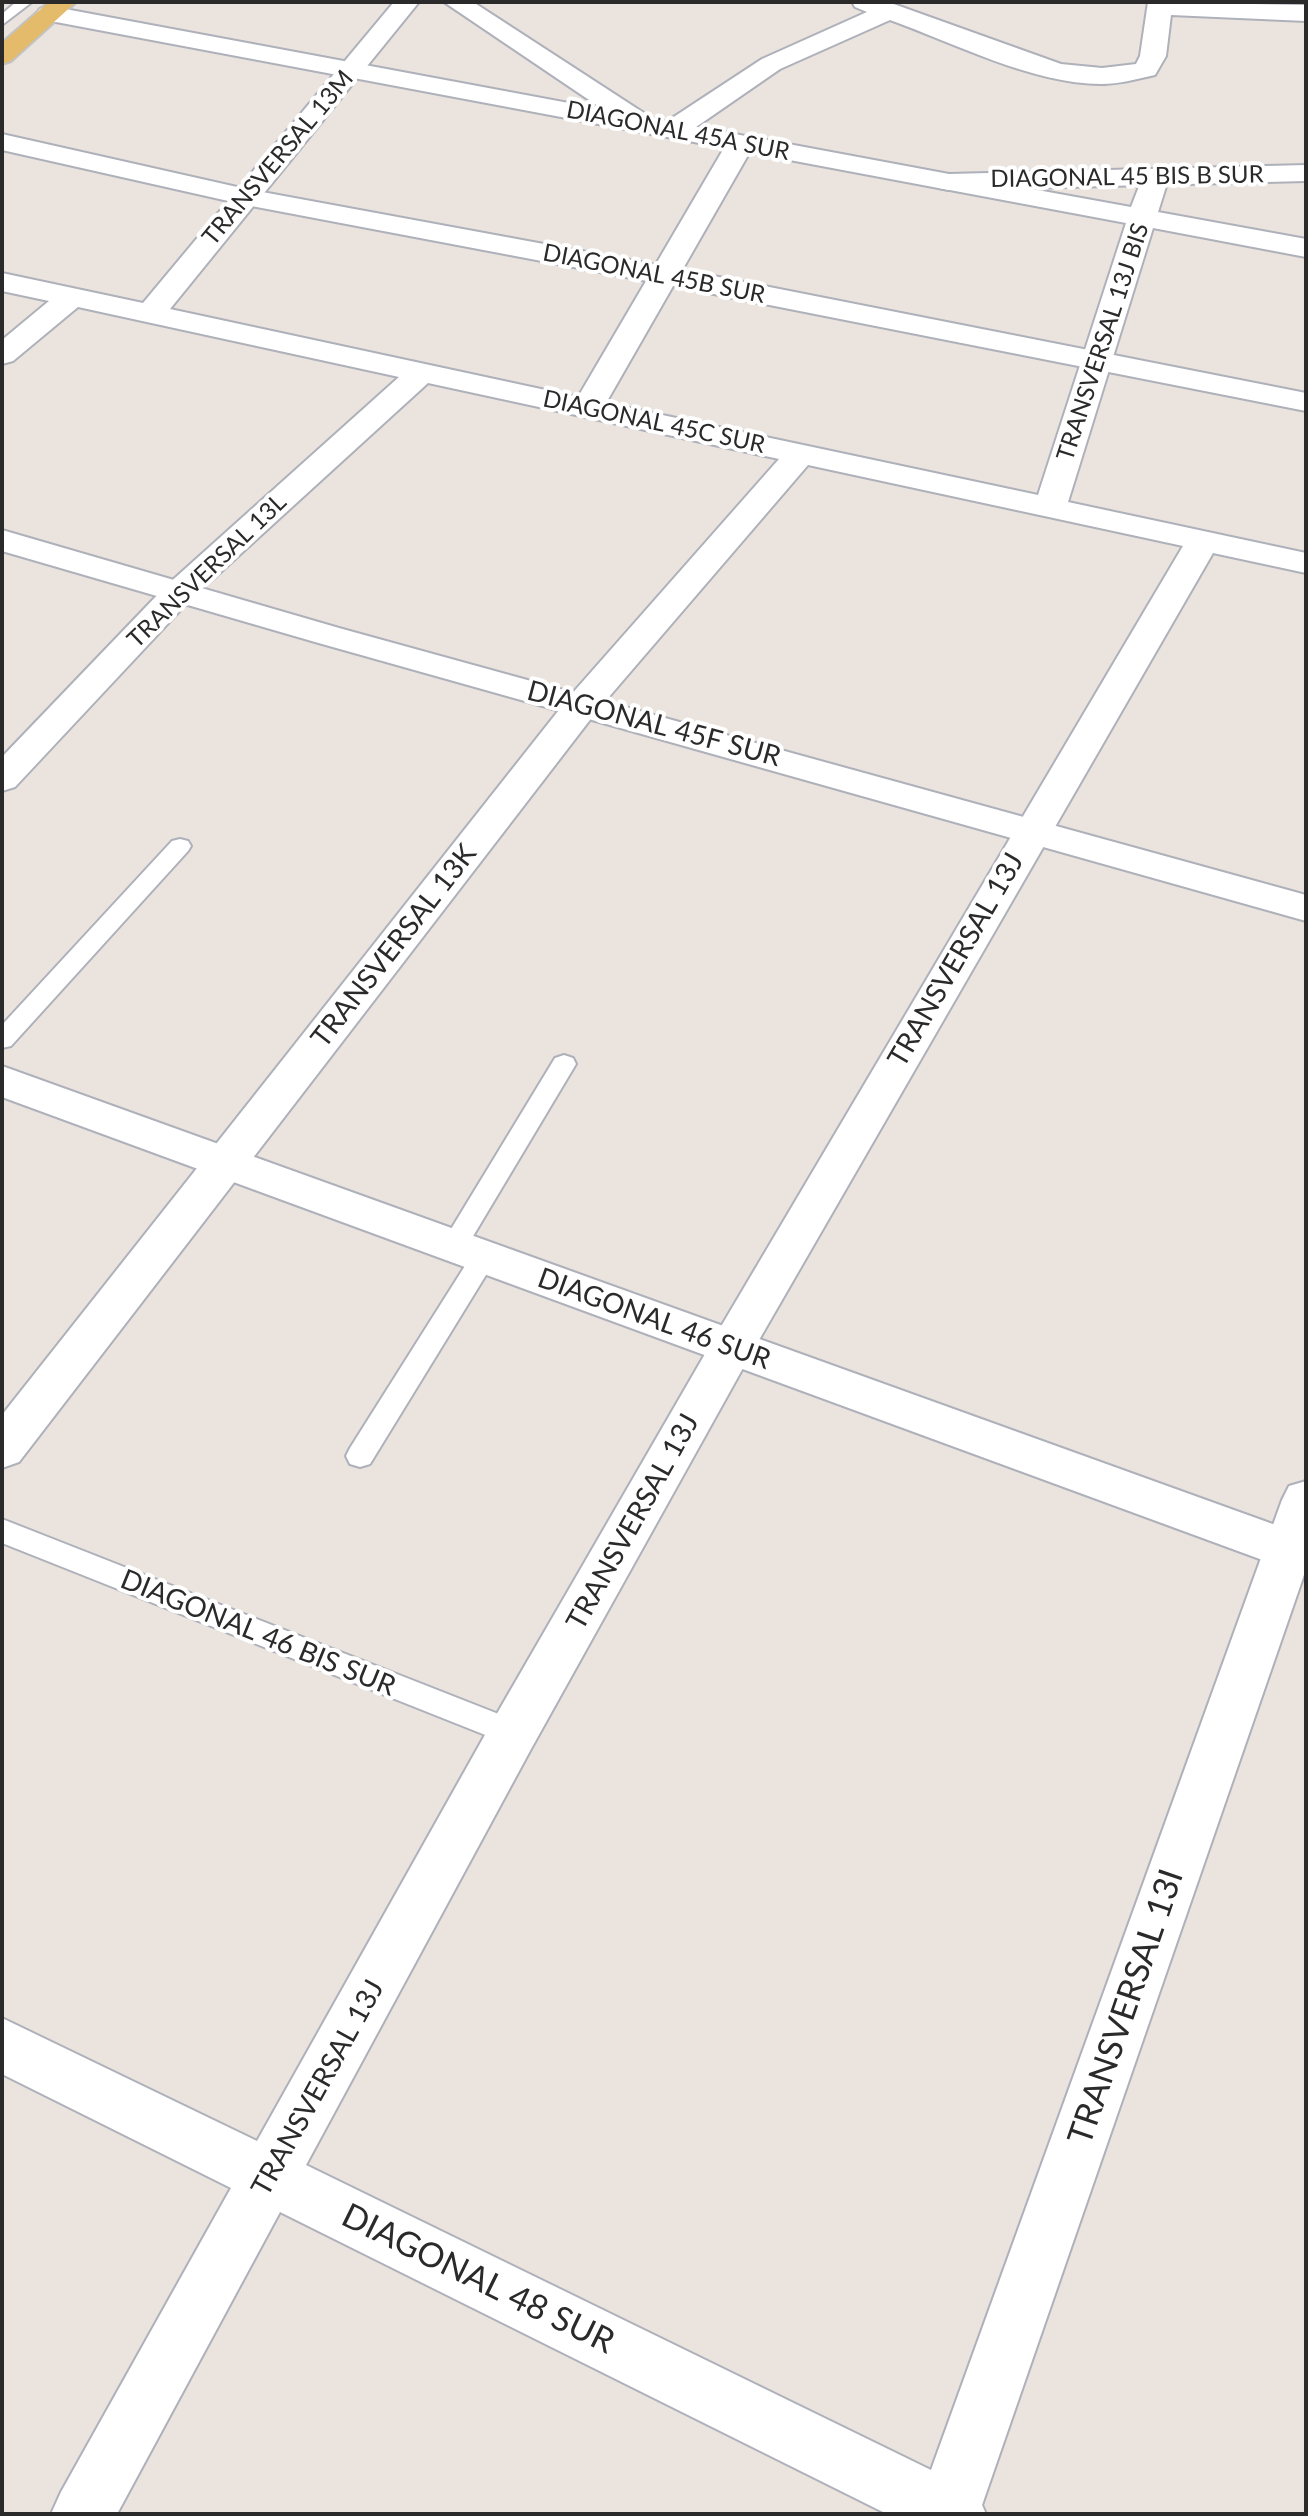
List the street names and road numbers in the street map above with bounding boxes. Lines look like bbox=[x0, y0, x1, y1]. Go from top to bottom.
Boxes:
street label: TRANSVERSAL 13M bbox=[197, 65, 359, 251]
street label: DIAGONAL 45A SUR bbox=[564, 95, 792, 167]
street label: DIAGONAL 45 BIS B SUR bbox=[990, 160, 1264, 194]
street label: TRANSVERSAL 13J BIS bbox=[1051, 219, 1155, 465]
street label: DIAGONAL 45B SUR bbox=[540, 238, 768, 310]
street label: DIAGONAL 45C SUR bbox=[540, 384, 768, 460]
street label: TRANSVERSAL 13L bbox=[122, 488, 292, 654]
street label: DIAGONAL 45F SUR bbox=[524, 674, 784, 774]
street label: TRANSVERSAL 13K bbox=[304, 838, 484, 1054]
street label: TRANSVERSAL 13J bbox=[881, 847, 1031, 1073]
street label: DIAGONAL 46 SUR bbox=[533, 1261, 775, 1377]
street label: TRANSVERSAL 13J bbox=[560, 1408, 706, 1636]
street label: DIAGONAL 46 BIS SUR bbox=[116, 1562, 400, 1704]
street label: TRANSVERSAL 13I bbox=[1060, 1864, 1192, 2150]
street label: TRANSVERSAL 13J bbox=[245, 1974, 391, 2202]
street label: DIAGONAL 48 SUR bbox=[335, 2195, 621, 2363]

